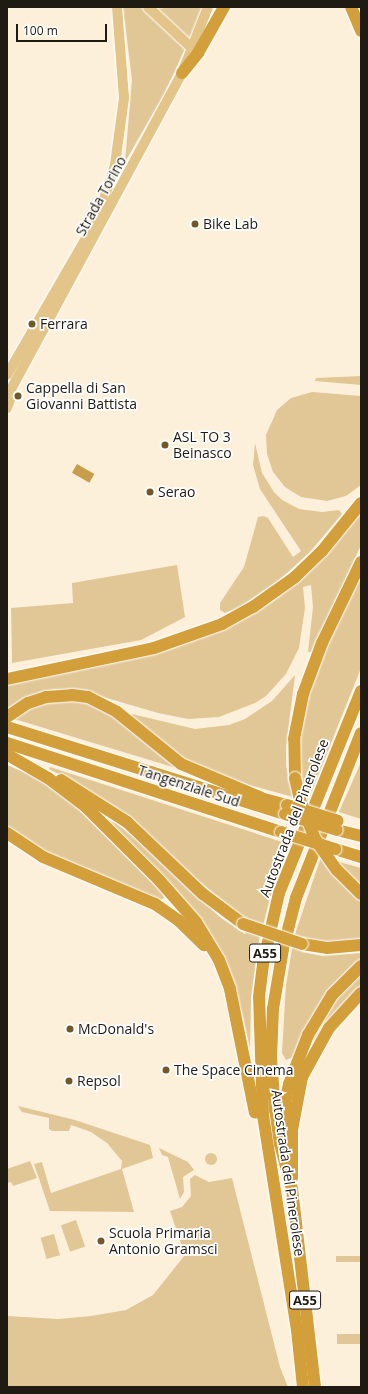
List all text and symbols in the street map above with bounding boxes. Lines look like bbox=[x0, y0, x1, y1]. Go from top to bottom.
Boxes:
scale bar bbox=[18, 16, 109, 42]
text: 100 m bbox=[23, 22, 58, 39]
street label: Strada Torino bbox=[72, 153, 130, 239]
place label: Bike Lab bbox=[203, 216, 258, 232]
marker: Bike Lab bbox=[190, 219, 200, 229]
place label: Ferrara bbox=[40, 316, 88, 332]
marker: Ferrara bbox=[27, 319, 37, 329]
place label: Cappella di San Giovanni Battista bbox=[26, 380, 137, 412]
marker: Cappella di San Giovanni Battista bbox=[13, 391, 23, 401]
place label: ASL TO 3 Beinasco bbox=[173, 429, 232, 462]
marker: ASL TO 3 Beinasco bbox=[160, 440, 170, 450]
place label: Serao bbox=[158, 484, 195, 500]
marker: Serao bbox=[145, 487, 155, 497]
street label: Autostrada del Pinerolese bbox=[256, 737, 332, 899]
street label: Tangenziale Sud bbox=[136, 762, 242, 810]
road number: A55 bbox=[249, 942, 281, 964]
place label: McDonald's bbox=[78, 1021, 154, 1037]
marker: McDonald's bbox=[65, 1024, 75, 1034]
place label: The Space Cinema bbox=[174, 1062, 294, 1078]
marker: The Space Cinema bbox=[161, 1065, 171, 1075]
place label: Repsol bbox=[77, 1073, 121, 1089]
marker: Repsol bbox=[64, 1076, 74, 1086]
street label: Autostrada del Pinerolese bbox=[268, 1089, 308, 1257]
place label: Scuola Primaria Antonio Gramsci bbox=[109, 1225, 218, 1258]
marker: Scuola Primaria Antonio Gramsci bbox=[96, 1236, 106, 1246]
road number: A55 bbox=[289, 1289, 321, 1311]

